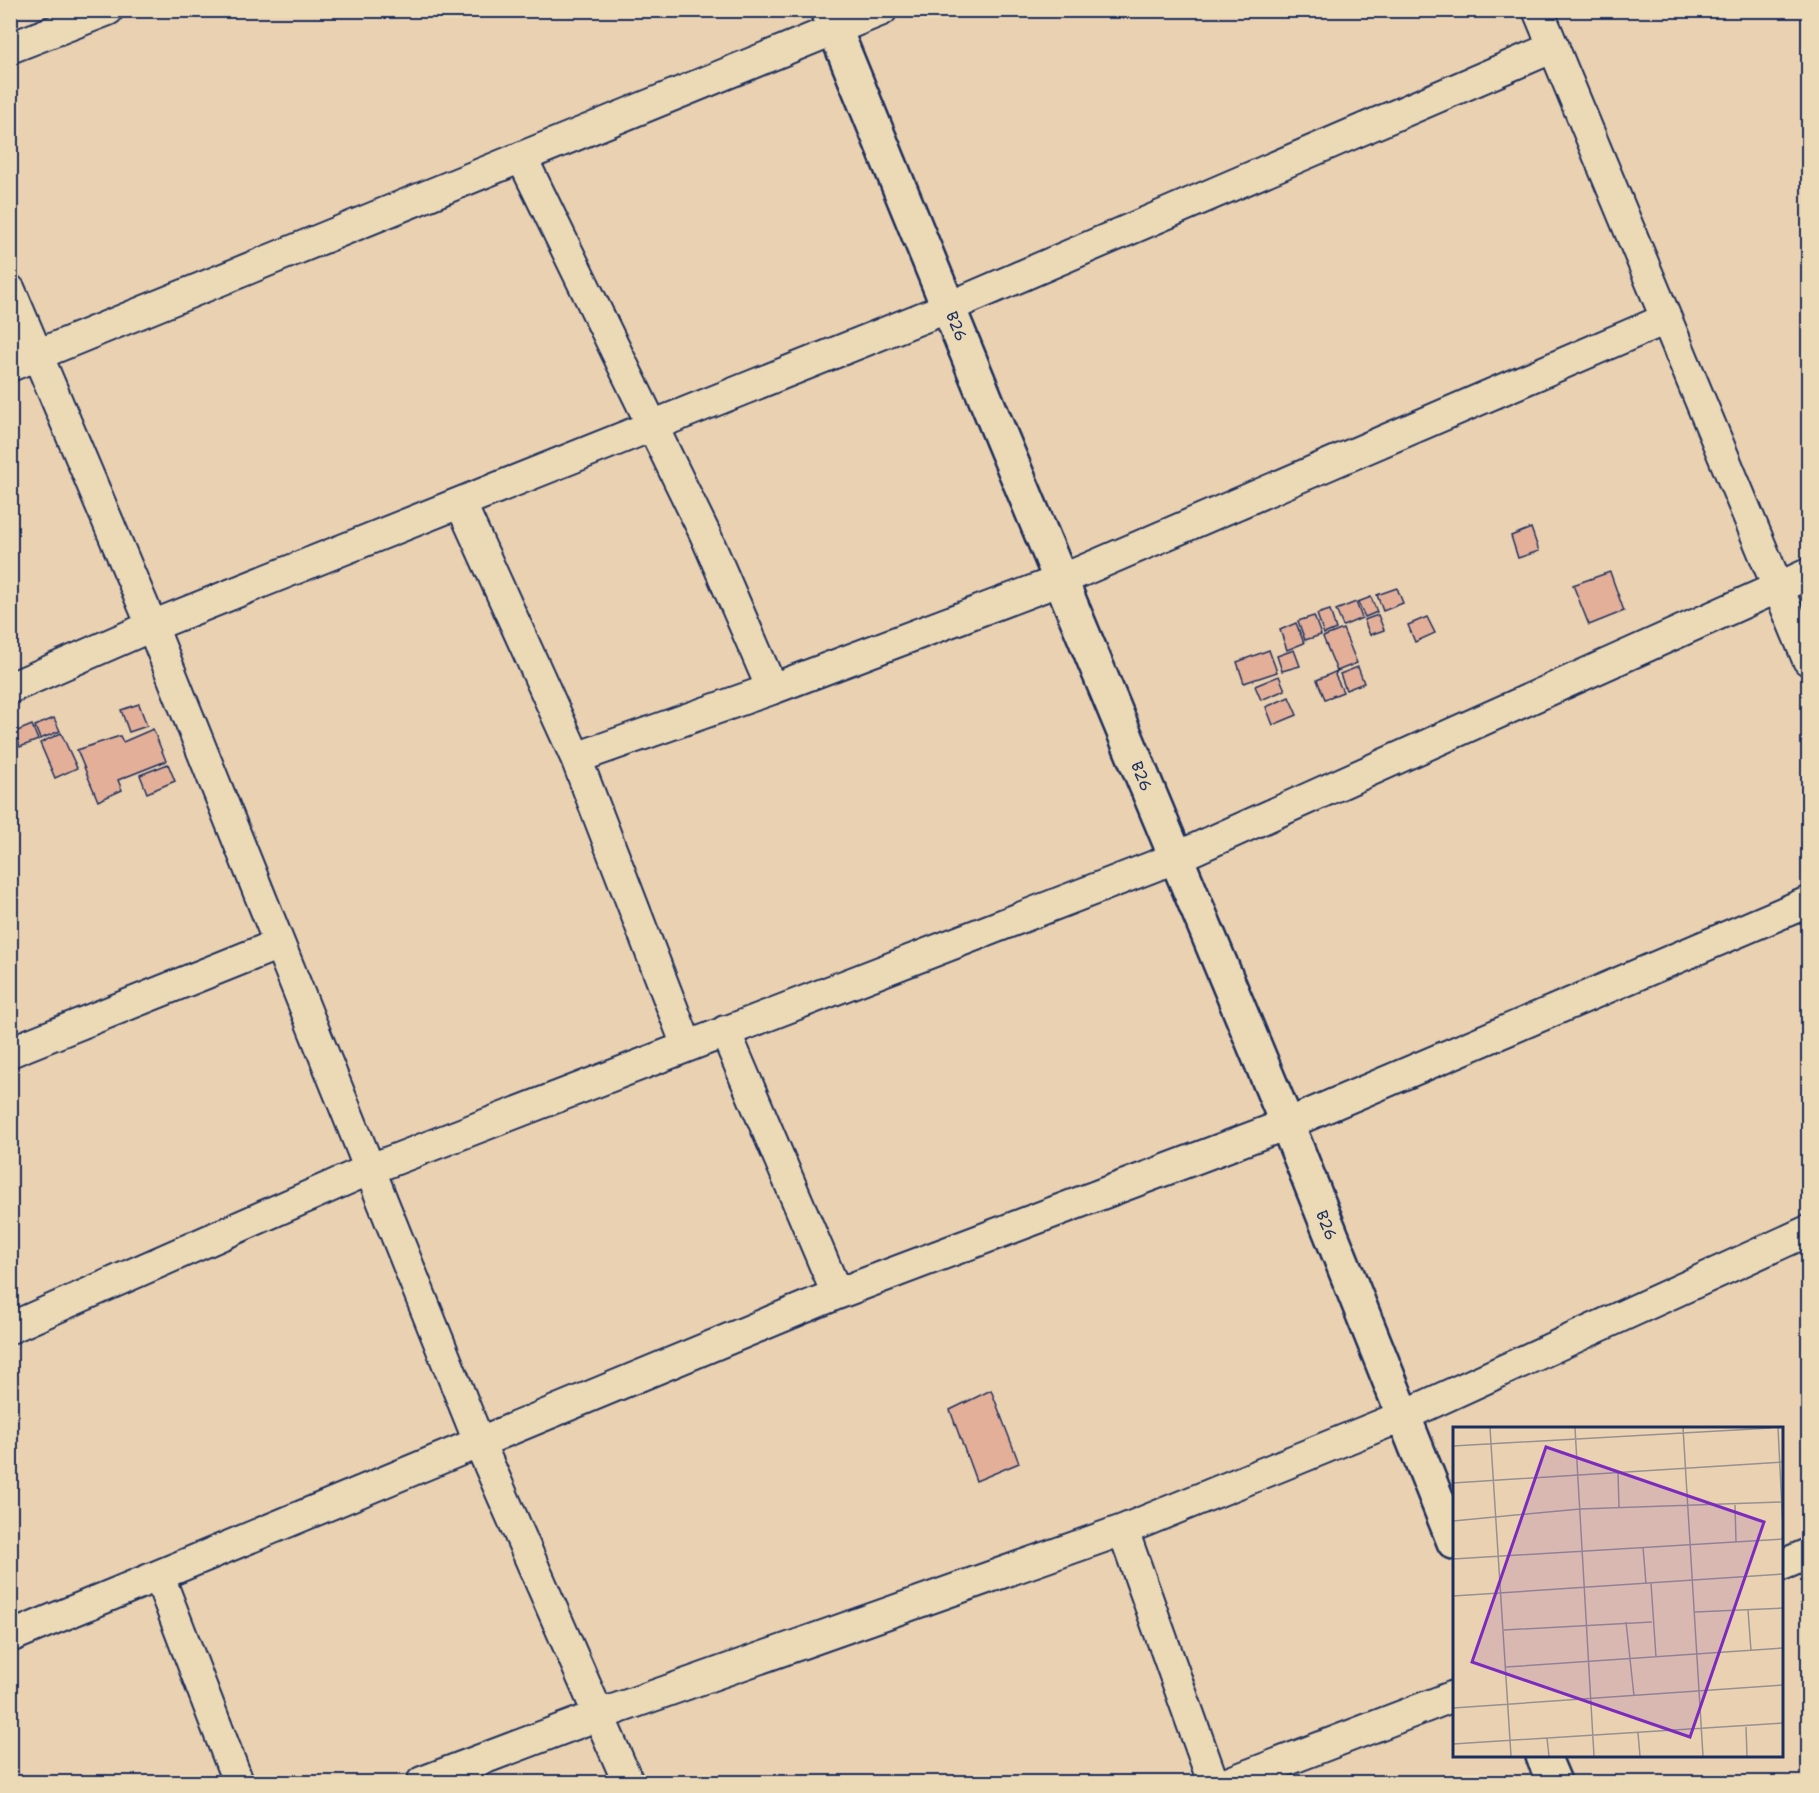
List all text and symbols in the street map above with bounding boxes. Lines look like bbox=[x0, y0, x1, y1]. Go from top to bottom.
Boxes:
street label: B26 bbox=[941, 308, 972, 344]
street label: B26 bbox=[1126, 758, 1157, 794]
street label: B26 bbox=[1311, 1207, 1342, 1243]
inset map bbox=[1453, 1427, 1783, 1757]

